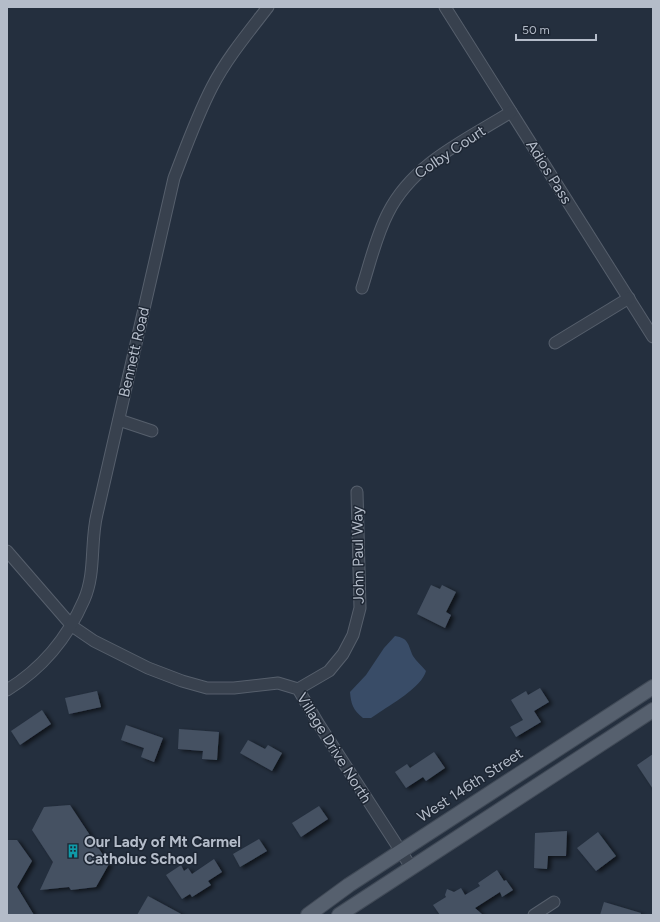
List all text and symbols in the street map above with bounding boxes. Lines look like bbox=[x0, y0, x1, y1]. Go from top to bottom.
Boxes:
scale bar bbox=[516, 16, 596, 42]
text: 50 m bbox=[522, 23, 550, 37]
street label: Colby Court bbox=[411, 122, 489, 182]
street label: Adios Pass bbox=[522, 137, 576, 207]
street label: Bennett Road bbox=[115, 305, 153, 399]
street label: John Paul Way bbox=[348, 506, 368, 604]
street label: Village Drive North bbox=[293, 690, 375, 806]
street label: West 146th Street bbox=[414, 744, 526, 826]
place label: Our Lady of Mt Carmel Catholuc School bbox=[84, 833, 241, 868]
building icon: Our Lady of Mt Carmel Catholuc School bbox=[65, 843, 81, 859]

